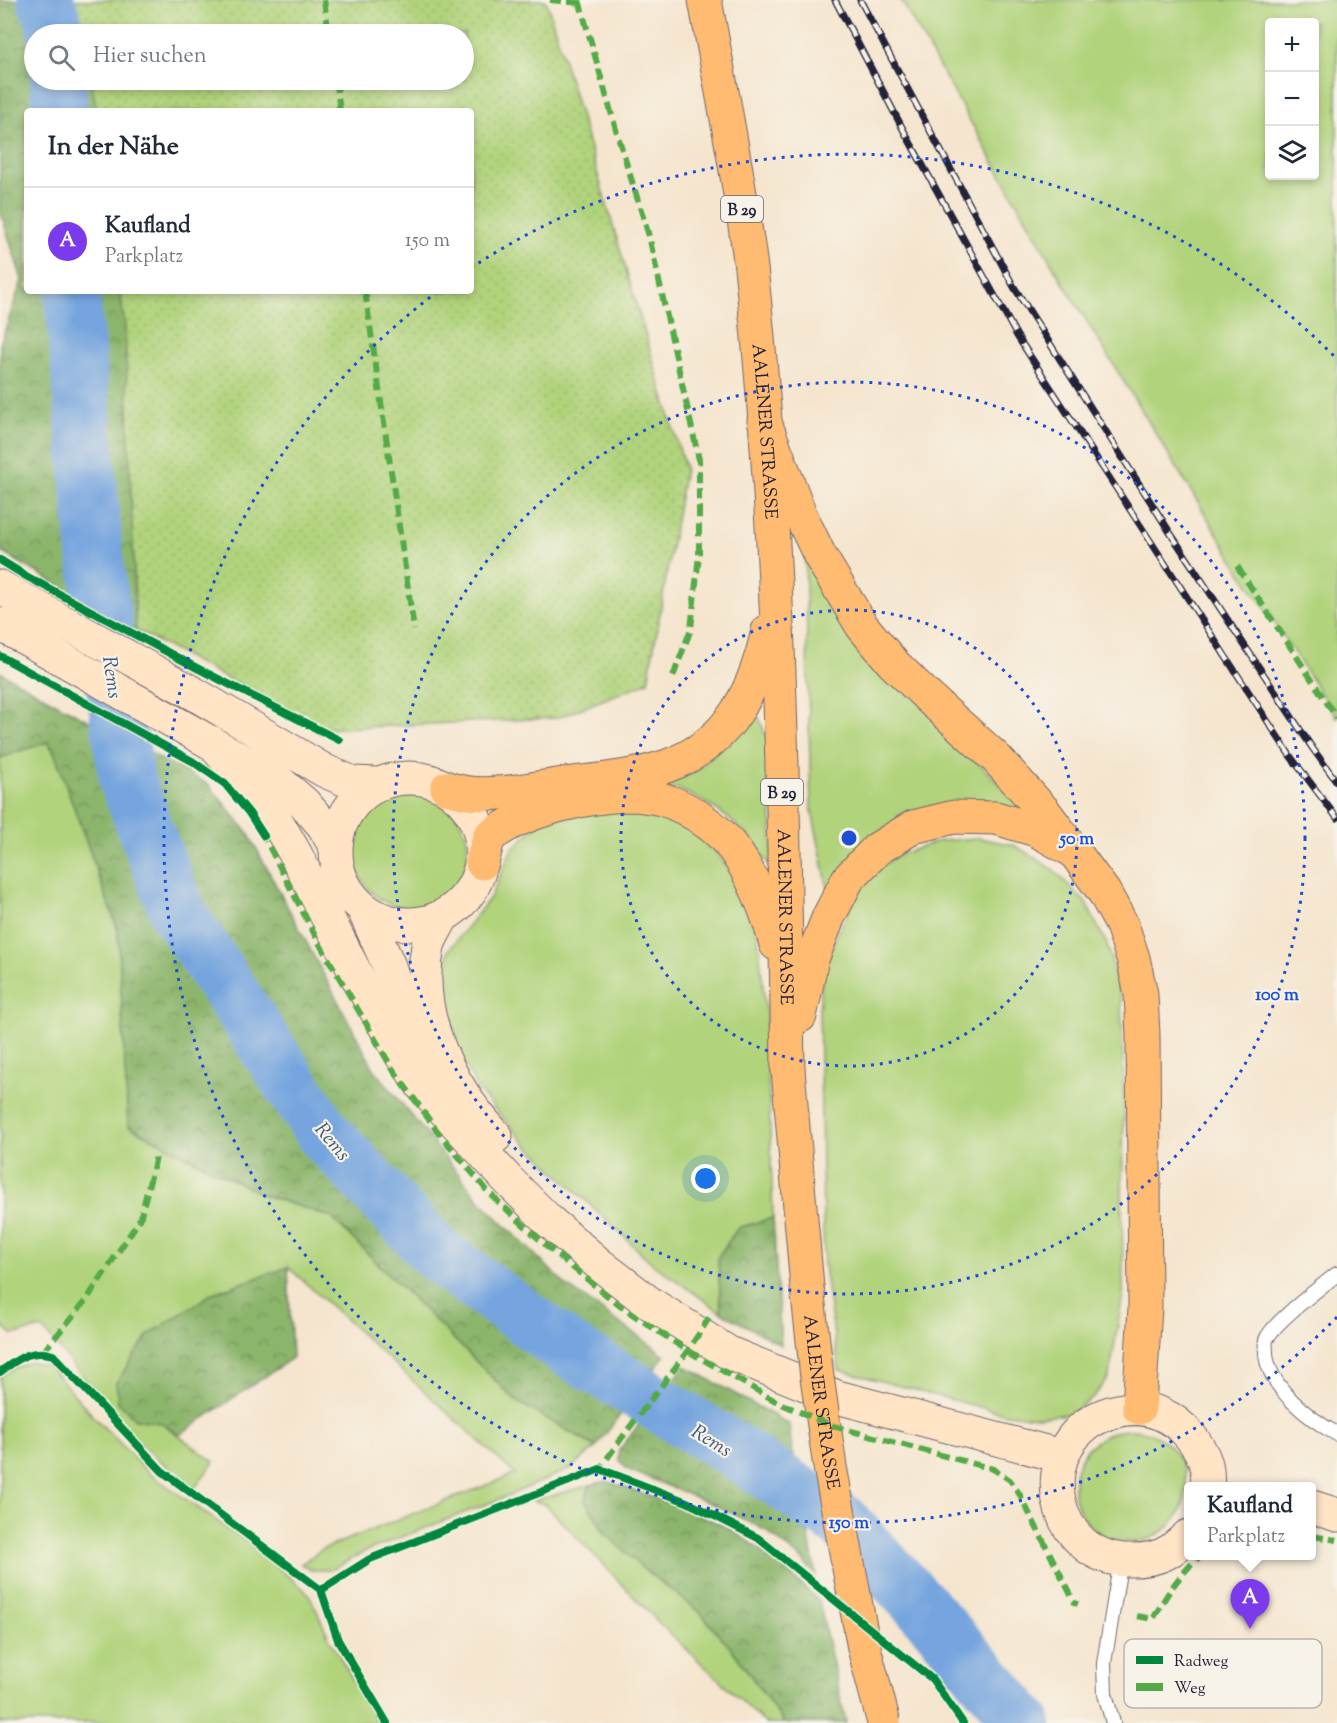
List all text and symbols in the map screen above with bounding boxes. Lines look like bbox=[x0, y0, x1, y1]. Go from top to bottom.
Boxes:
map controls bbox=[1265, 18, 1319, 180]
button: + bbox=[1265, 18, 1319, 72]
search box bbox=[24, 24, 474, 90]
icon: search bbox=[45, 41, 78, 74]
text: Hier suchen bbox=[93, 41, 207, 73]
button: − bbox=[1265, 72, 1319, 126]
button: layers bbox=[1265, 126, 1319, 180]
text: In der Nähe bbox=[48, 129, 179, 166]
road number: B 29 bbox=[721, 196, 763, 222]
text: Kaufland bbox=[105, 211, 191, 243]
text: A bbox=[59, 227, 76, 256]
text: 150 m bbox=[405, 227, 450, 256]
text: Parkplatz bbox=[105, 243, 183, 272]
street label: AALENER STRASSE bbox=[744, 343, 783, 520]
water label: Rems bbox=[93, 654, 128, 701]
road number: B 29 bbox=[761, 779, 803, 805]
text: 50 m bbox=[1058, 827, 1094, 853]
centre of rings bbox=[839, 828, 859, 848]
street label: AALENER STRASSE bbox=[769, 829, 798, 1005]
text: 100 m bbox=[1255, 983, 1299, 1009]
water label: Rems bbox=[306, 1117, 356, 1168]
your location bbox=[691, 1164, 720, 1193]
street label: AALENER STRASSE bbox=[795, 1314, 845, 1492]
water label: Rems bbox=[685, 1419, 737, 1466]
popup bbox=[1184, 1482, 1316, 1560]
text: Kaufland bbox=[1207, 1491, 1293, 1523]
text: 150 m bbox=[829, 1511, 869, 1537]
text: Parkplatz bbox=[1207, 1523, 1285, 1552]
pin: A bbox=[1230, 1580, 1270, 1629]
legend bbox=[1124, 1639, 1322, 1708]
text: Radweg bbox=[1174, 1651, 1228, 1674]
text: Weg bbox=[1174, 1678, 1206, 1701]

